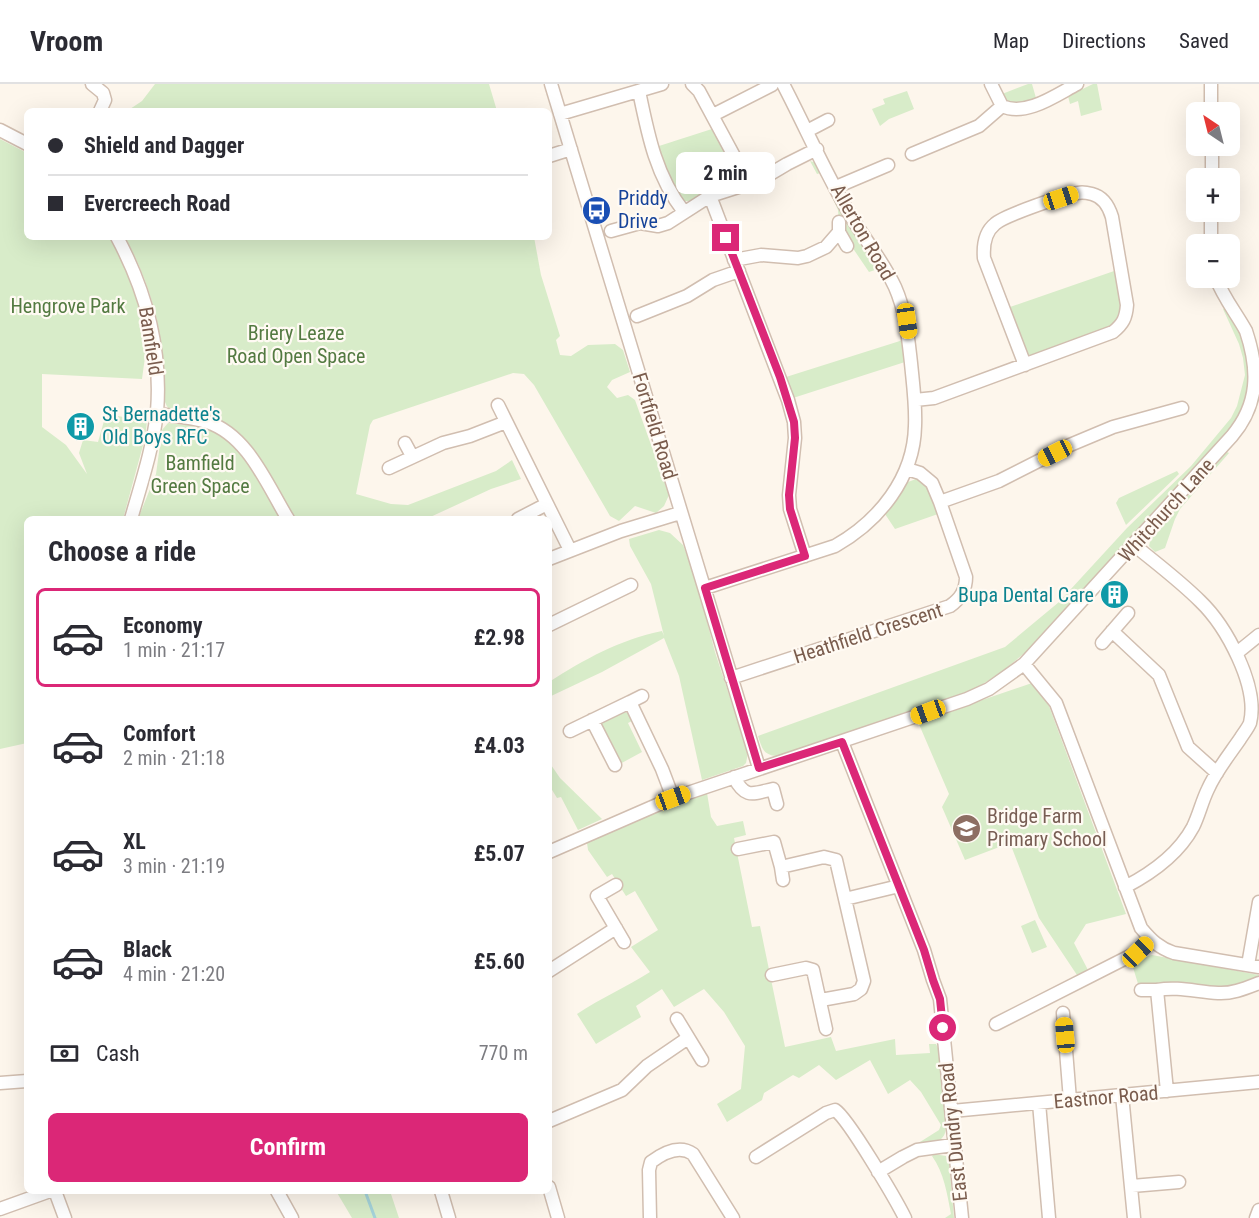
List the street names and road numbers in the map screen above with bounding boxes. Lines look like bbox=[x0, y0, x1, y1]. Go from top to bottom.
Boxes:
street label: Allerton Road bbox=[826, 180, 900, 284]
street label: Bamfield bbox=[134, 305, 168, 377]
street label: Fortfield Road bbox=[627, 370, 683, 482]
street label: Whitchurch Lane bbox=[1113, 453, 1219, 567]
street label: Heathfield Crescent bbox=[790, 598, 946, 668]
street label: East Dundry Road bbox=[934, 1062, 972, 1202]
street label: Eastnor Road bbox=[1053, 1080, 1159, 1114]

